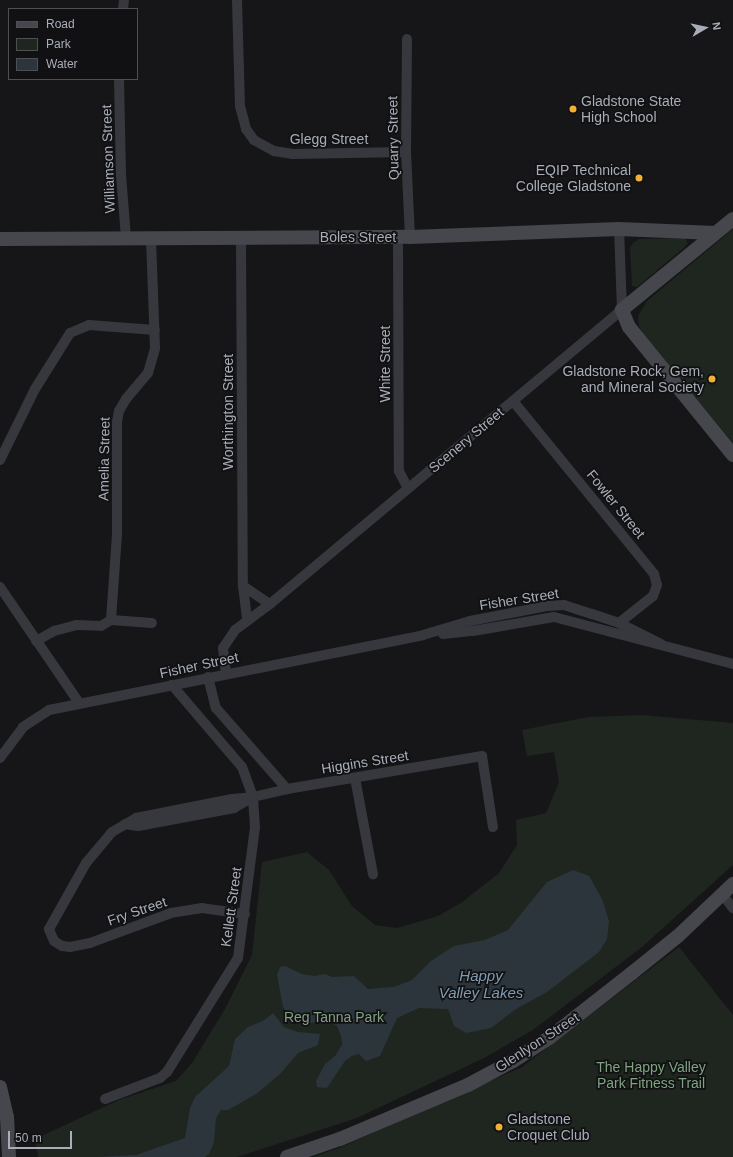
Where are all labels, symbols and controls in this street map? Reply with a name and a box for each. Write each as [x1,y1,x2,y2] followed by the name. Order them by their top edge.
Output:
[8,8,138,80] legend
[685,8,725,48] north arrow
[46,17,75,31] text: Road
[710,21,723,31] text: N
[46,37,71,51] text: Park
[46,57,78,71] text: Water
[581,93,681,126] place label: Gladstone State High School
[384,96,402,180] street label: Quarry Street
[98,104,118,214] street label: Williamson Street
[568,104,578,114] marker: Gladstone State High School
[290,131,368,147] street label: Glegg Street
[516,162,631,194] place label: EQIP Technical College Gladstone
[634,173,644,183] marker: EQIP Technical College Gladstone
[320,229,396,245] street label: Boles Street
[377,325,393,403] street label: White Street
[220,354,236,470] street label: Worthington Street
[562,363,704,396] place label: Gladstone Rock, Gem, and Mineral Society
[707,374,717,384] marker: Gladstone Rock, Gem, and Mineral Society
[425,404,507,476] street label: Scenery Street
[95,417,113,501] street label: Amelia Street
[583,466,649,542] street label: Fowler Street
[478,584,560,614] street label: Fisher Street
[158,648,240,682] street label: Fisher Street
[320,747,410,777] street label: Higgins Street
[217,866,245,948] street label: Kellett Street
[105,893,169,929] street label: Fry Street
[439,966,523,1001] water label: Happy Valley Lakes
[284,1009,384,1025] park label: Reg Tanna Park
[492,1009,582,1075] street label: Glenlyon Street
[596,1059,706,1092] park label: The Happy Valley Park Fitness Trail
[507,1111,589,1144] place label: Gladstone Croquet Club
[494,1122,504,1132] marker: Gladstone Croquet Club
[10,1123,74,1149] scale bar
[15,1131,42,1145] text: 50 m

